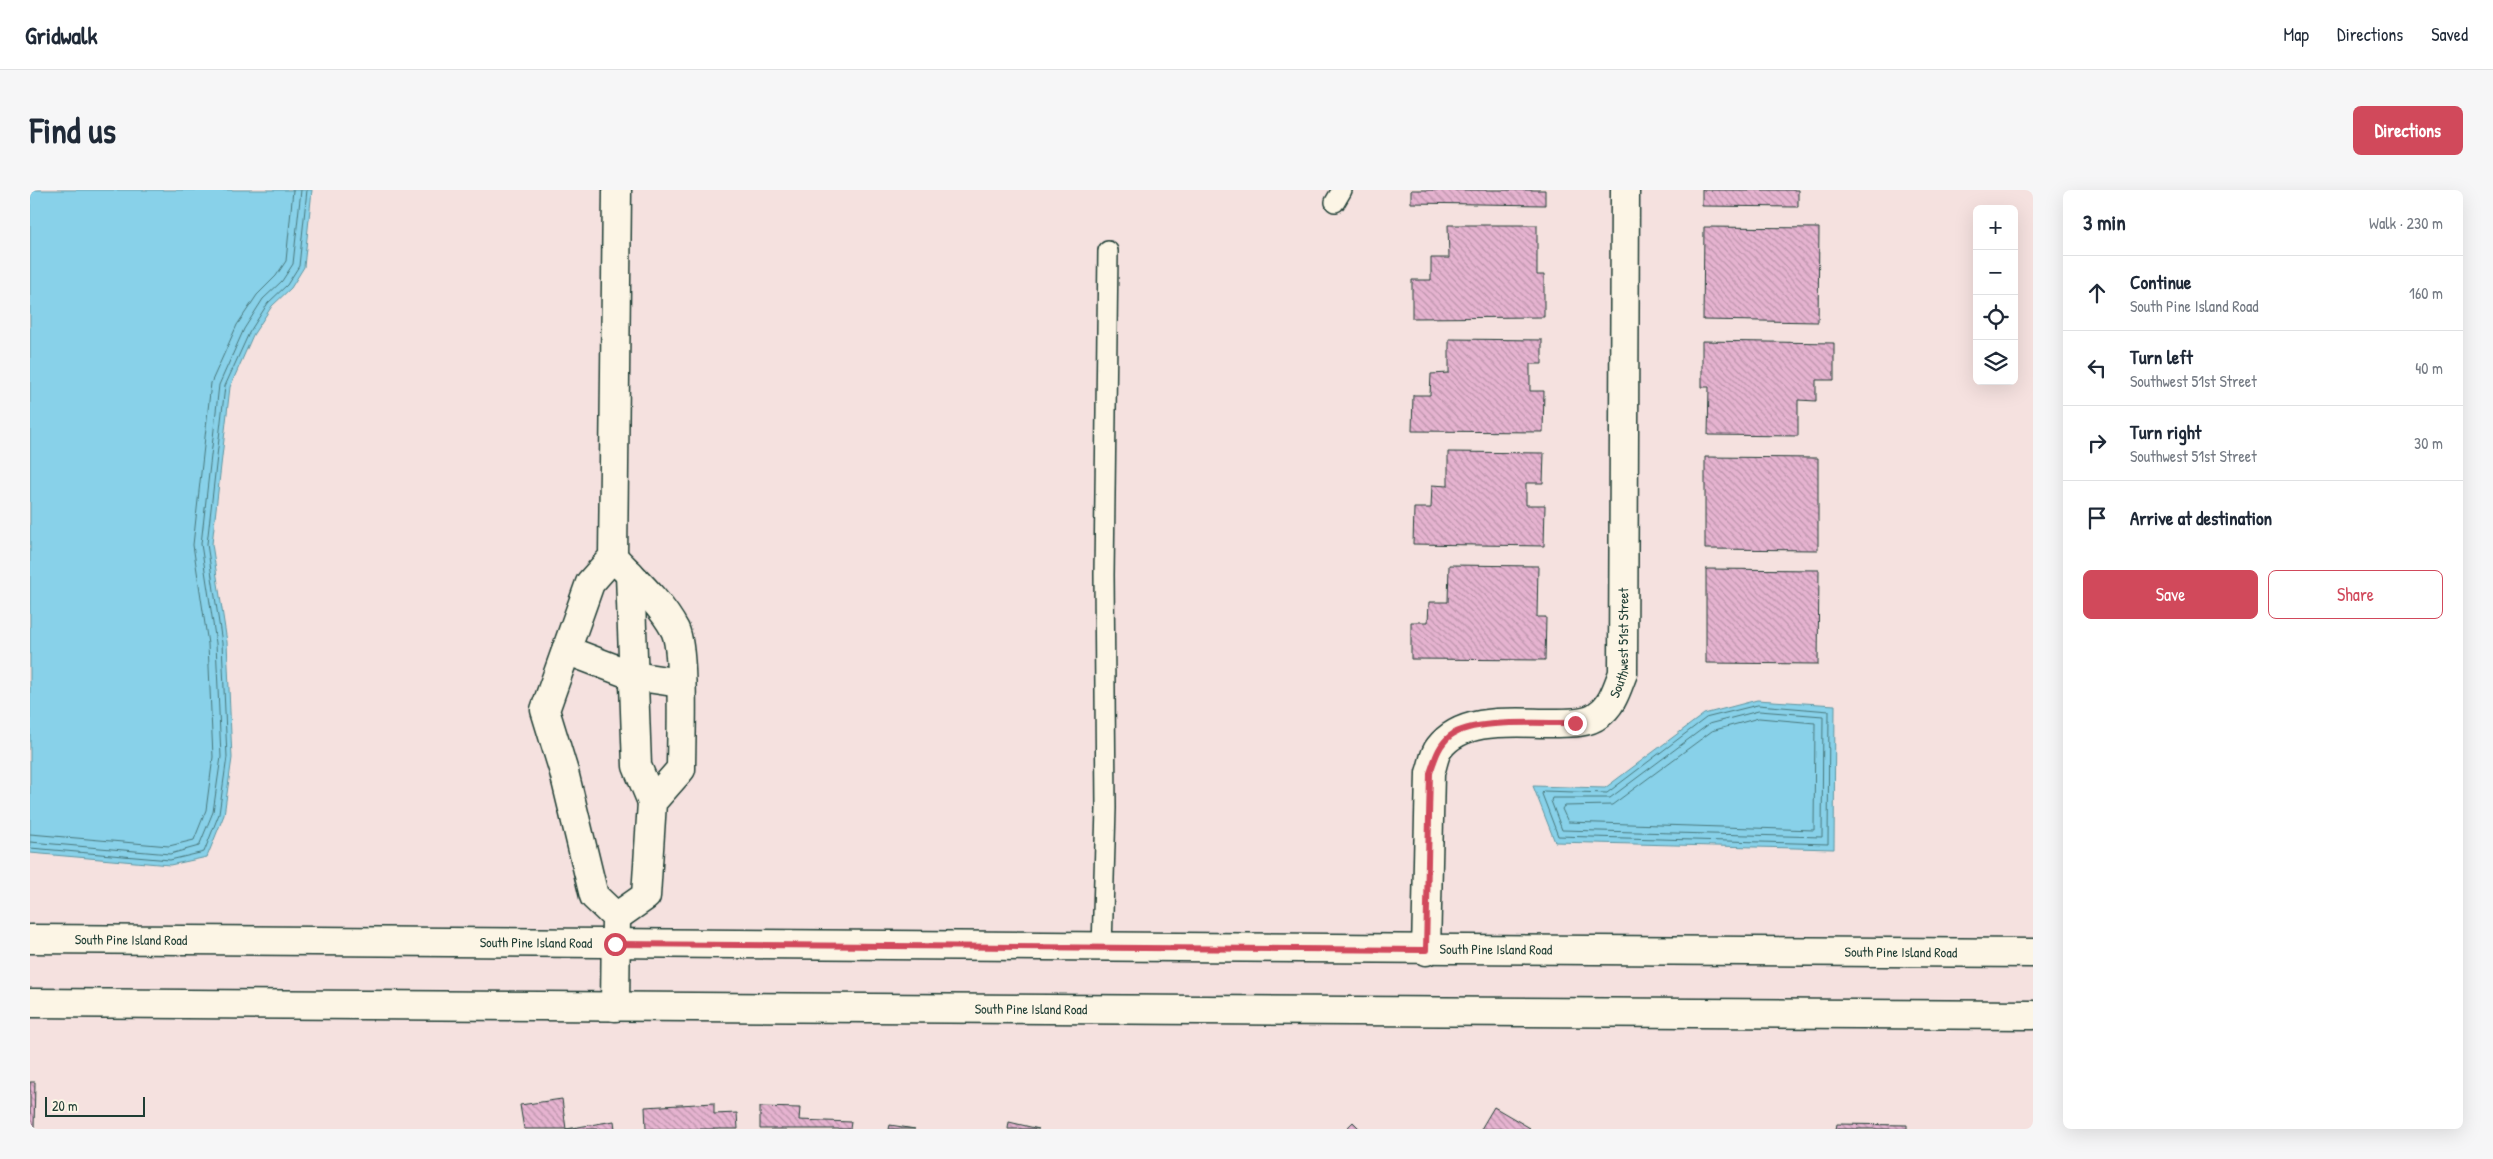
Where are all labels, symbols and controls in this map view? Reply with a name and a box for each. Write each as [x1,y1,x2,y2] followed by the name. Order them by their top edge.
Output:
[25,19,97,51] text: Gridwalk
[2284,22,2309,47] text: Map
[2337,22,2403,47] text: Directions
[2431,22,2468,47] text: Saved
[2353,106,2463,155] button: Directions
[30,107,116,154] text: Find us
[1973,205,2018,385] map controls
[1973,205,2018,250] button: +
[2083,208,2126,237] text: 3 min
[2369,212,2443,234] text: Walk · 230 m
[1973,250,2018,295] button: −
[2130,269,2191,295] text: Continue
[2083,279,2111,307] icon: ahead
[2409,282,2443,304] text: 160 m
[1973,295,2018,340] button: locate
[2130,295,2258,317] text: South Pine Island Road
[1973,340,2018,385] button: layers
[2130,344,2193,370] text: Turn left
[2083,354,2111,382] icon: left
[2415,357,2443,379] text: 40 m
[2130,370,2257,392] text: Southwest 51st Street
[2130,419,2201,445] text: Turn right
[2083,429,2111,457] icon: right
[2414,432,2443,454] text: 30 m
[2130,445,2257,467] text: Southwest 51st Street
[2083,504,2111,532] icon: arrive
[2130,505,2272,531] text: Arrive at destination
[2083,570,2258,619] button: Save
[2268,570,2443,619] button: Share
[1604,588,1632,701] street label: Southwest 51st Street
[1564,712,1587,735] route end
[75,929,188,949] street label: South Pine Island Road
[480,932,593,952] street label: South Pine Island Road
[604,933,627,956] route start
[1440,939,1553,959] street label: South Pine Island Road
[1845,942,1958,961] street label: South Pine Island Road
[975,999,1088,1018] street label: South Pine Island Road
[45,1094,145,1117] scale bar
[52,1096,78,1115] text: 20 m

